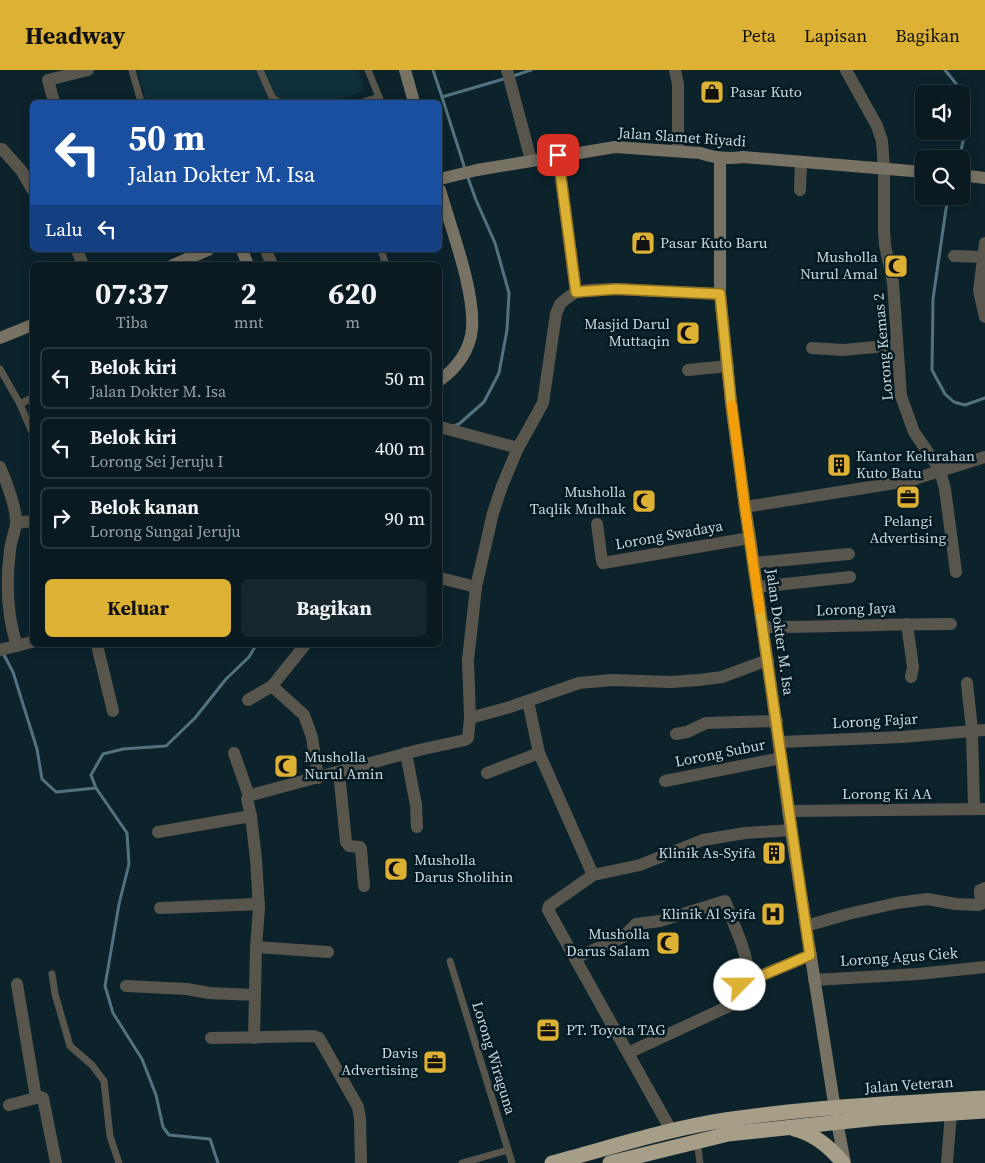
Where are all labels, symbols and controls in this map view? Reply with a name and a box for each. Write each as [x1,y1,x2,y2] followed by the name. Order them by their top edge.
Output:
[25,19,125,52] text: Headway
[742,23,776,48] text: Peta
[804,23,867,48] text: Lapisan
[895,23,960,48] text: Bagikan
[699,79,725,105] shop icon: Pasar Kuto
[730,81,802,102] place label: Pasar Kuto
[915,85,970,205] map controls
[915,85,970,140] button: sound
[128,114,205,162] text: 50 m
[45,120,110,185] icon: left
[616,121,747,151] street label: Jalan Slamet Riyadi
[537,134,579,176] pin
[544,141,572,169] icon: arrive
[915,150,970,205] button: search
[128,159,315,189] text: Jalan Dokter M. Isa
[93,215,121,243] icon: left
[45,216,83,242] text: Lalu
[630,230,656,256] shop icon: Pasar Kuto Baru
[660,232,768,253] place label: Pasar Kuto Baru
[800,246,879,284] place label: Musholla Nurul Amal
[883,253,909,279] mosque icon: Musholla Nurul Amal
[95,273,169,314] text: 07:37
[241,273,257,314] text: 2
[328,273,377,314] text: 620
[867,292,898,402] street label: Lorong Kemas 2
[116,311,148,333] text: Tiba
[234,311,263,333] text: mnt
[345,311,360,333] text: m
[584,313,671,351] place label: Masjid Darul Muttaqin
[675,320,701,346] mosque icon: Masjid Darul Muttaqin
[90,354,177,380] text: Belok kiri
[47,364,75,392] icon: left
[384,365,425,391] text: 50 m
[90,380,226,402] text: Jalan Dokter M. Isa
[90,424,177,450] text: Belok kiri
[47,434,75,462] icon: left
[375,435,425,461] text: 400 m
[856,445,975,483] place label: Kantor Kelurahan Kuto Batu
[90,450,224,472] text: Lorong Sei Jeruju I
[826,452,852,478] building icon: Kantor Kelurahan Kuto Batu
[530,481,627,519] place label: Musholla Taqlik Mulhak
[895,484,921,510] office icon: Pelangi Advertising
[631,488,657,514] mosque icon: Musholla Taqlik Mulhak
[90,494,199,520] text: Belok kanan
[47,504,75,532] icon: right
[384,505,425,531] text: 90 m
[870,510,947,548] place label: Pelangi Advertising
[613,515,725,554] street label: Lorong Swadaya
[90,520,241,542] text: Lorong Sungai Jeruju
[761,566,800,697] street label: Jalan Dokter M. Isa
[45,579,231,637] button: Keluar
[241,579,427,637] button: Bagikan
[816,597,897,620] street label: Lorong Jaya
[832,708,919,733] street label: Lorong Fajar
[673,733,768,772] street label: Lorong Subur
[304,746,384,784] place label: Musholla Nurul Amin
[273,753,299,779] mosque icon: Musholla Nurul Amin
[842,783,932,804] street label: Lorong Ki AA
[761,840,787,866] building icon: Klinik As-Syifa
[658,842,756,863] place label: Klinik As-Syifa
[414,849,513,887] place label: Musholla Darus Sholihin
[383,856,409,882] mosque icon: Musholla Darus Sholihin
[760,901,786,927] hospital icon: Klinik Al Syifa
[661,903,756,924] place label: Klinik Al Syifa
[566,923,650,961] place label: Musholla Darus Salam
[655,930,681,956] mosque icon: Musholla Darus Salam
[839,942,959,971] street label: Lorong Agus Ciek
[713,958,765,1010] position arrow
[467,999,522,1117] street label: Lorong Wiraguna
[535,1017,561,1043] office icon: PT. Toyota TAG
[566,1019,665,1040] place label: PT. Toyota TAG
[341,1042,418,1080] place label: Davis Advertising
[422,1049,448,1075] office icon: Davis Advertising
[863,1071,954,1098] street label: Jalan Veteran

